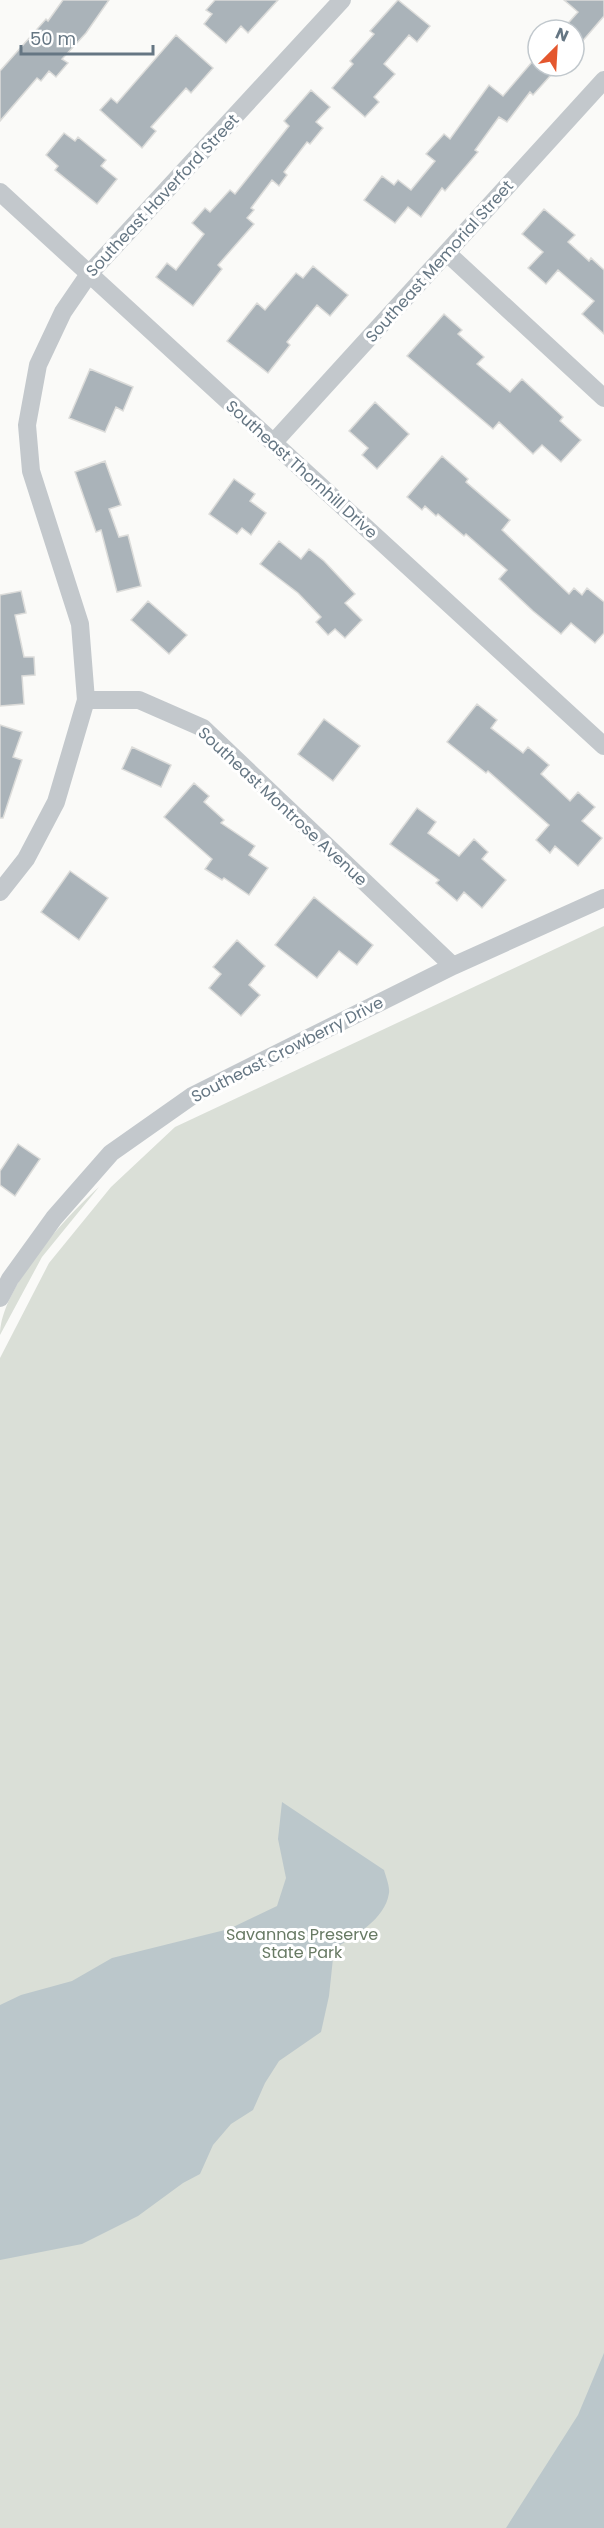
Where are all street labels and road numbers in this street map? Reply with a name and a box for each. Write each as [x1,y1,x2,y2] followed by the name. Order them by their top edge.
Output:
[81,109,244,282] street label: Southeast Haverford Street
[360,175,519,348] street label: Southeast Memorial Street
[221,395,383,544] street label: Southeast Thornhill Drive
[193,722,372,891] street label: Southeast Montrose Avenue
[187,991,387,1108] street label: Southeast Crowberry Drive

